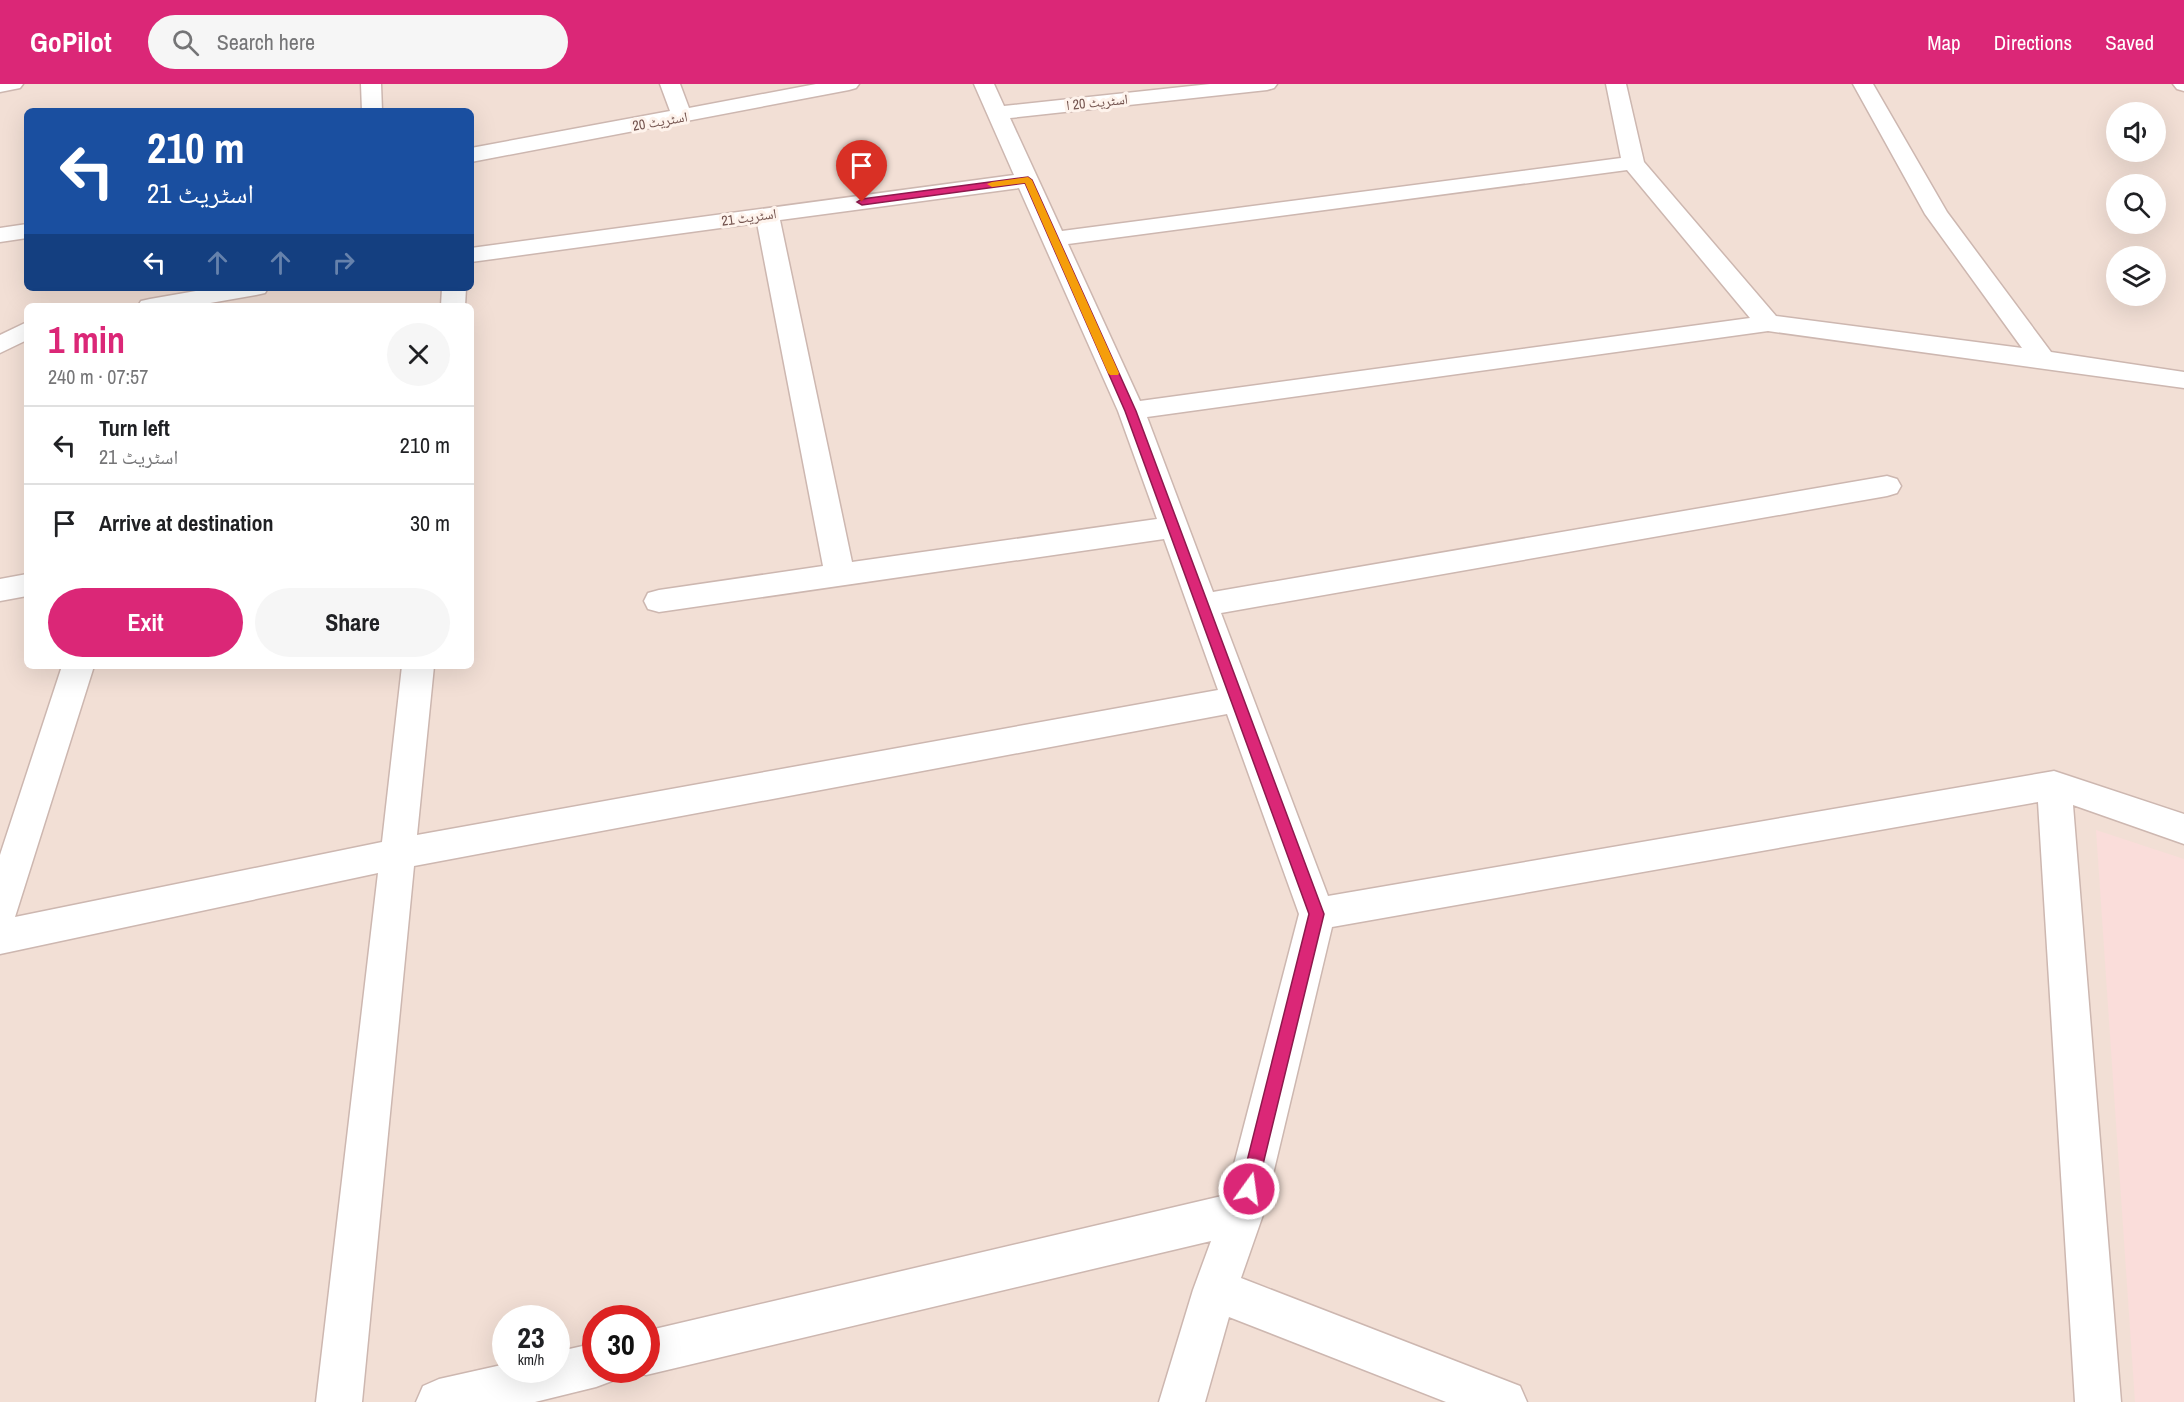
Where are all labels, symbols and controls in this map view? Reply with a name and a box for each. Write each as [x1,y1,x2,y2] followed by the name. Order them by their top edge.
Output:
[148,15,568,69] search box
[30,23,112,61] text: GoPilot
[169,26,202,59] icon: search
[217,27,315,57] text: Search here
[1927,28,1961,57] text: Map
[1994,28,2072,57] text: Directions
[2105,28,2154,57] text: Saved
[1065,90,1129,114] street label: اسٹریٹ 20 ا
[2106,102,2166,306] map controls
[2106,102,2166,162] button: sound
[631,107,689,135] street label: اسٹریٹ 20
[147,120,245,176] text: 210 m
[48,132,126,210] icon: left
[836,140,887,202] pin
[845,149,878,182] icon: arrive
[2106,174,2166,234] button: search
[147,175,254,211] text: اسٹریٹ 21
[720,204,778,230] street label: اسٹریٹ 21
[138,246,171,279] icon: left
[201,246,234,279] icon: ahead
[264,246,297,279] icon: ahead
[327,246,360,279] icon: right
[2106,246,2166,306] button: layers
[48,316,125,364] text: 1 min
[387,323,450,386] button: close
[48,363,148,390] text: 240 m · 07:57
[99,413,170,443] text: Turn left
[48,429,81,462] icon: left
[400,430,450,460] text: 210 m
[99,443,178,470] text: اسٹریٹ 21
[48,507,81,540] icon: arrive
[99,508,273,538] text: Arrive at destination
[410,508,450,538] text: 30 m
[48,588,243,657] button: Exit
[255,588,450,657] button: Share
[1217,1157,1281,1221] position arrow
[582,1305,660,1383] speed limit sign: 30
[517,1317,545,1357] text: 23
[518,1349,544,1370] text: km/h

